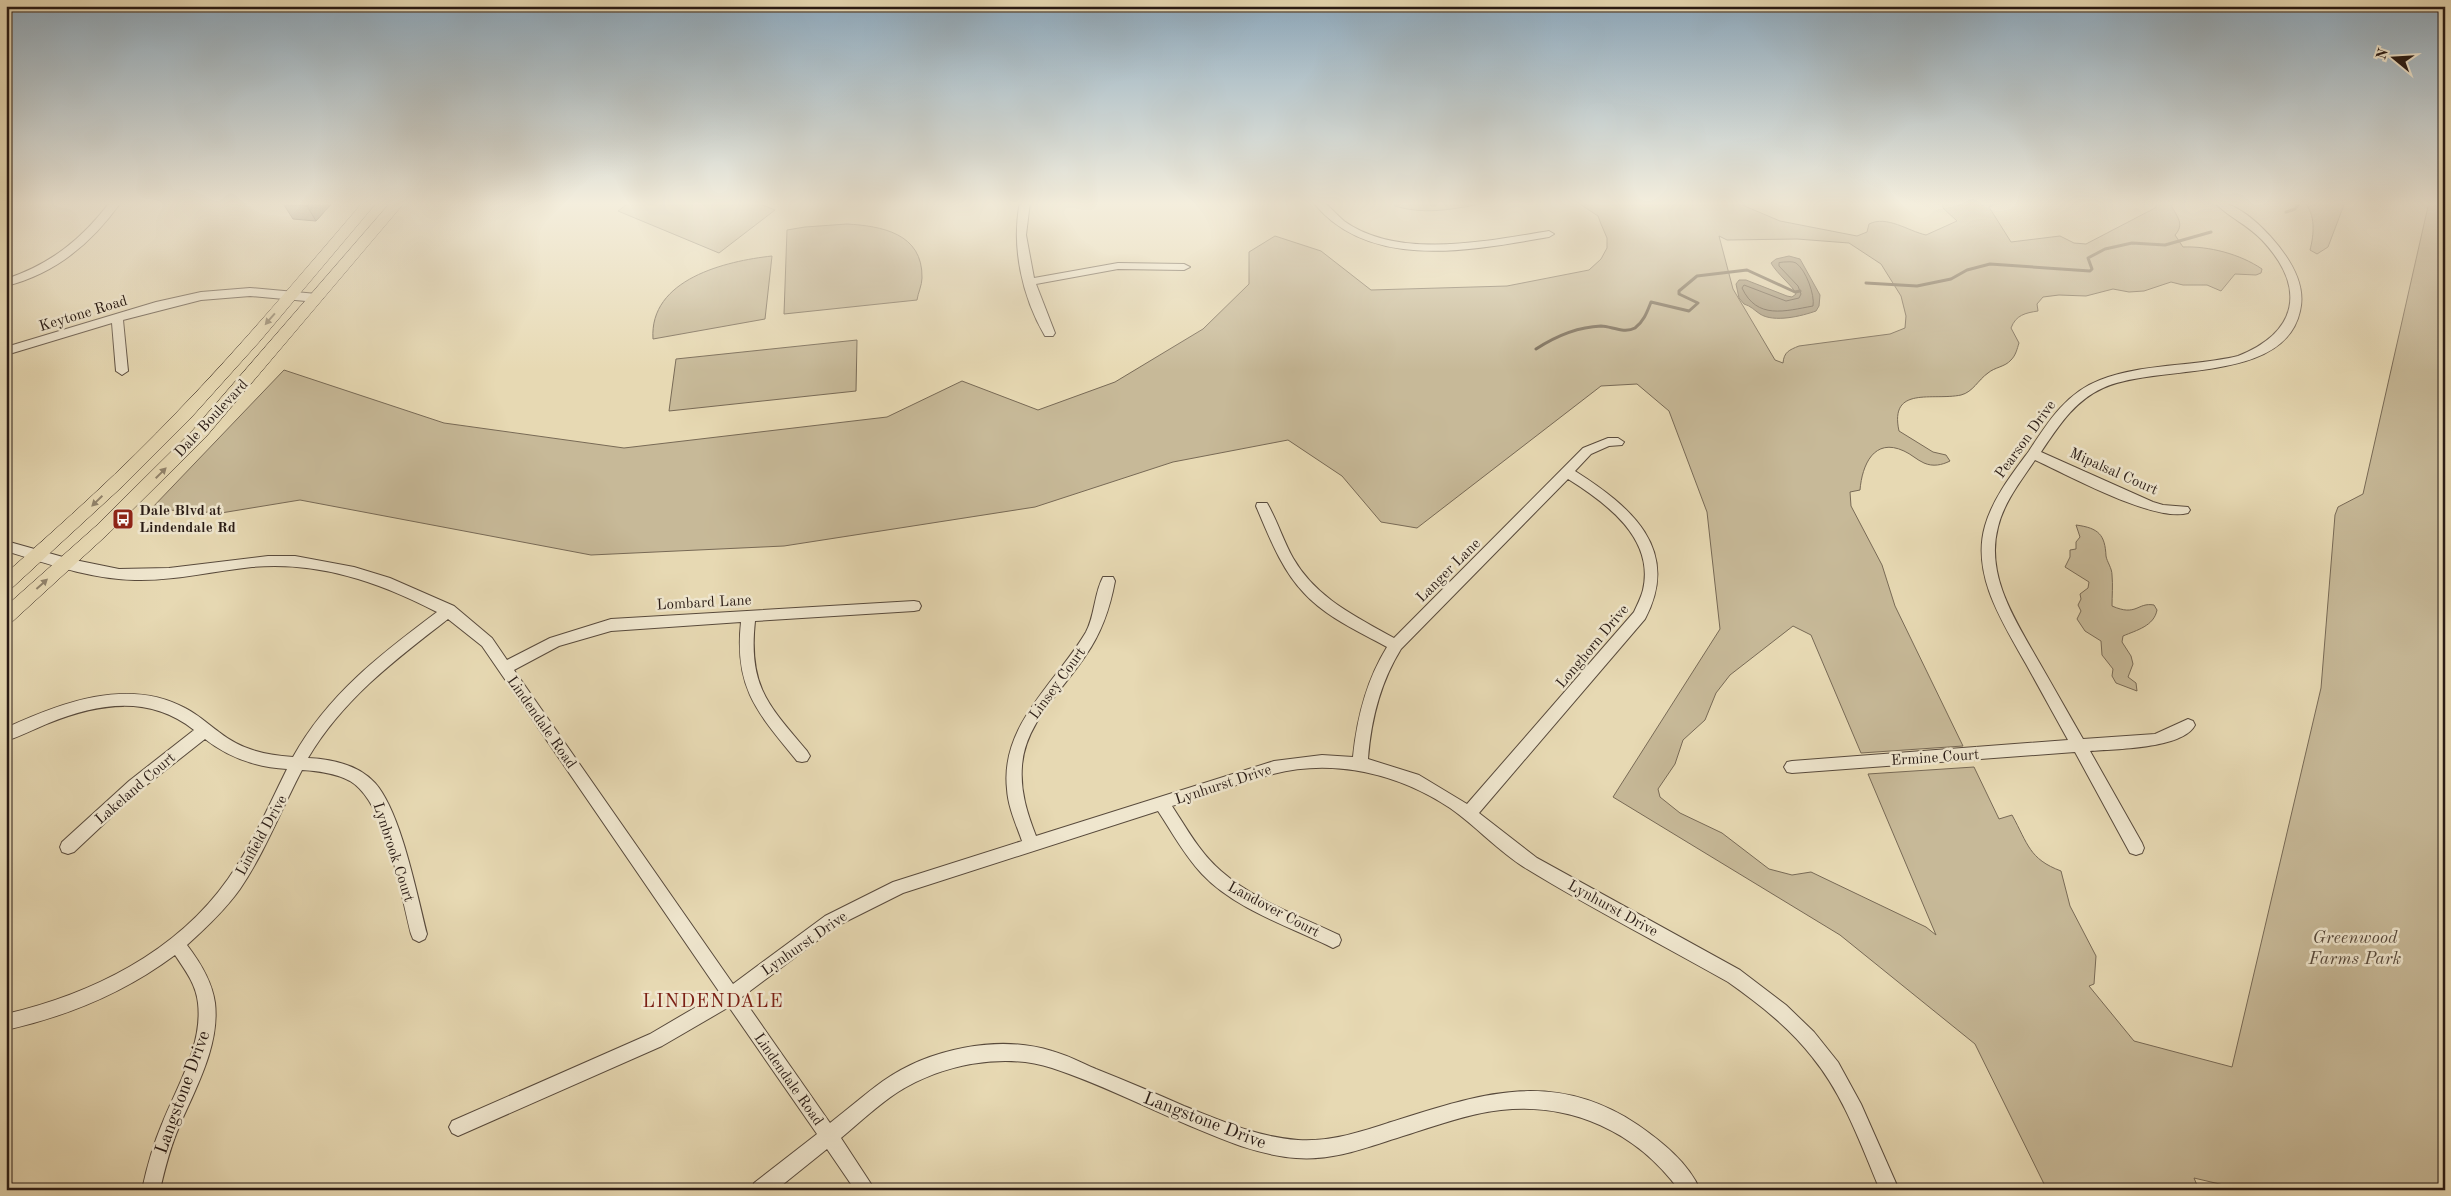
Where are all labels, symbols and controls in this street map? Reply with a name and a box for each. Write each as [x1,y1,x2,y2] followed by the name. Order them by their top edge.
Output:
[2368,32,2418,82] north arrow
[2374,47,2391,62] text: N
[37,294,130,335] street label: Keytone Road
[264,312,275,325] one-way arrow
[173,377,252,461] street label: Dale Boulevard
[1993,398,2059,482] street label: Pearson Drive
[2067,446,2160,499] street label: Mipalsal Court
[154,467,166,479] one-way arrow
[92,495,104,507] one-way arrow
[139,504,236,536] place label: Dale Blvd at Lindendale Rd
[111,507,135,531] bus stop icon: Dale Blvd at Lindendale Rd
[1414,536,1484,606] street label: Langer Lane
[36,579,49,590] one-way arrow
[656,594,752,613] street label: Lombard Lane
[1554,602,1632,692] street label: Longhorn Drive
[1027,645,1089,723] street label: Linsey Court
[503,674,578,772] street label: Lindendale Road
[1890,748,1980,769] street label: Ermine Court
[93,750,179,828] street label: Lakeland Court
[1173,763,1274,808] street label: Lynhurst Drive
[234,793,291,878] street label: Linfield Drive
[369,801,416,904] street label: Lynbrook Court
[1565,878,1660,940] street label: Lynhurst Drive
[1225,880,1322,941] street label: Landover Court
[759,909,850,979] street label: Lynhurst Drive
[2308,929,2402,968] park label: Greenwood Farms Park
[642,993,784,1012] district label: LINDENDALE
[152,1028,214,1156] street label: Langstone Drive
[750,1031,825,1129] street label: Lindendale Road
[1141,1089,1268,1153] street label: Langstone Drive

